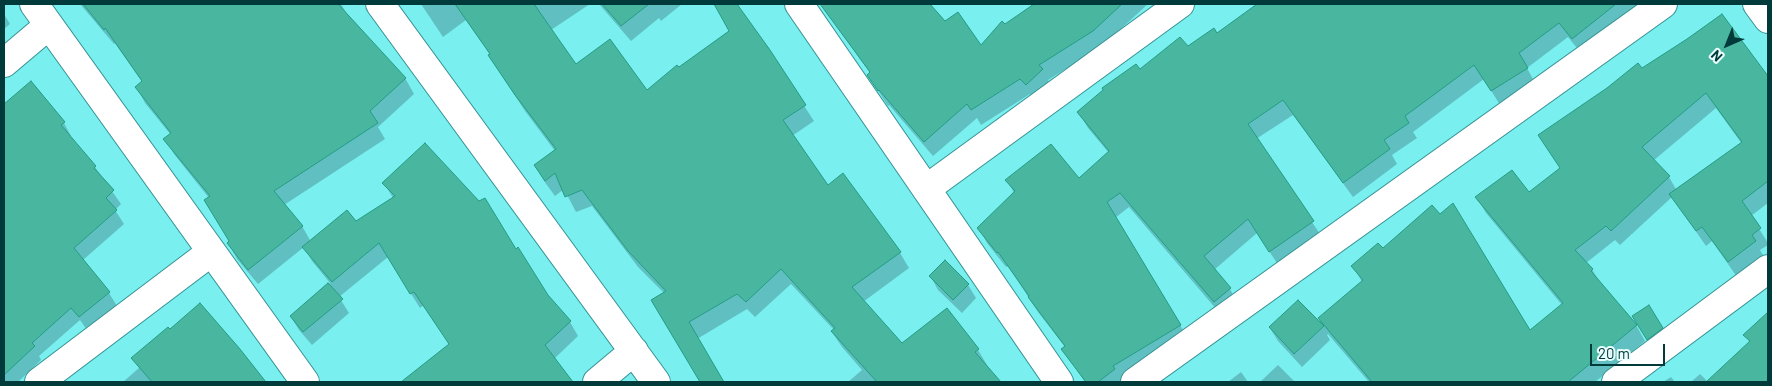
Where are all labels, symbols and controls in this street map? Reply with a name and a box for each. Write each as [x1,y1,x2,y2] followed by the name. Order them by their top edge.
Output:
[1702,20,1752,70] north arrow
[1707,47,1725,65] text: N
[1592,334,1667,366] scale bar
[1598,344,1630,362] text: 20 m

